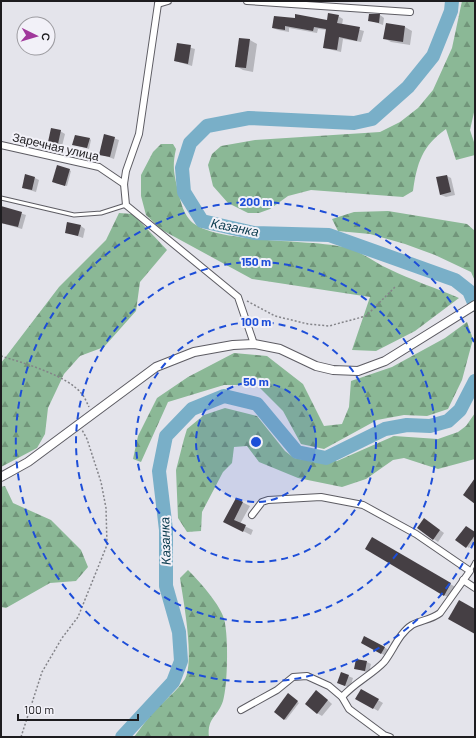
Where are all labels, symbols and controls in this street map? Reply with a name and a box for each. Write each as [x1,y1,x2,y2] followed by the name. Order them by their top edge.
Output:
[16,16,56,56] north arrow
[40,32,53,41] text: С
[11,129,101,164] street label: Заречная улица
[240,194,272,208] text: 200 m
[210,215,260,239] water label: Казанка
[241,254,271,268] text: 150 m
[241,314,271,328] text: 100 m
[243,374,269,388] text: 50 m
[249,435,263,449] centre of rings
[156,517,174,565] water label: Казанка
[18,696,138,722] scale bar
[24,702,54,716] text: 100 m

